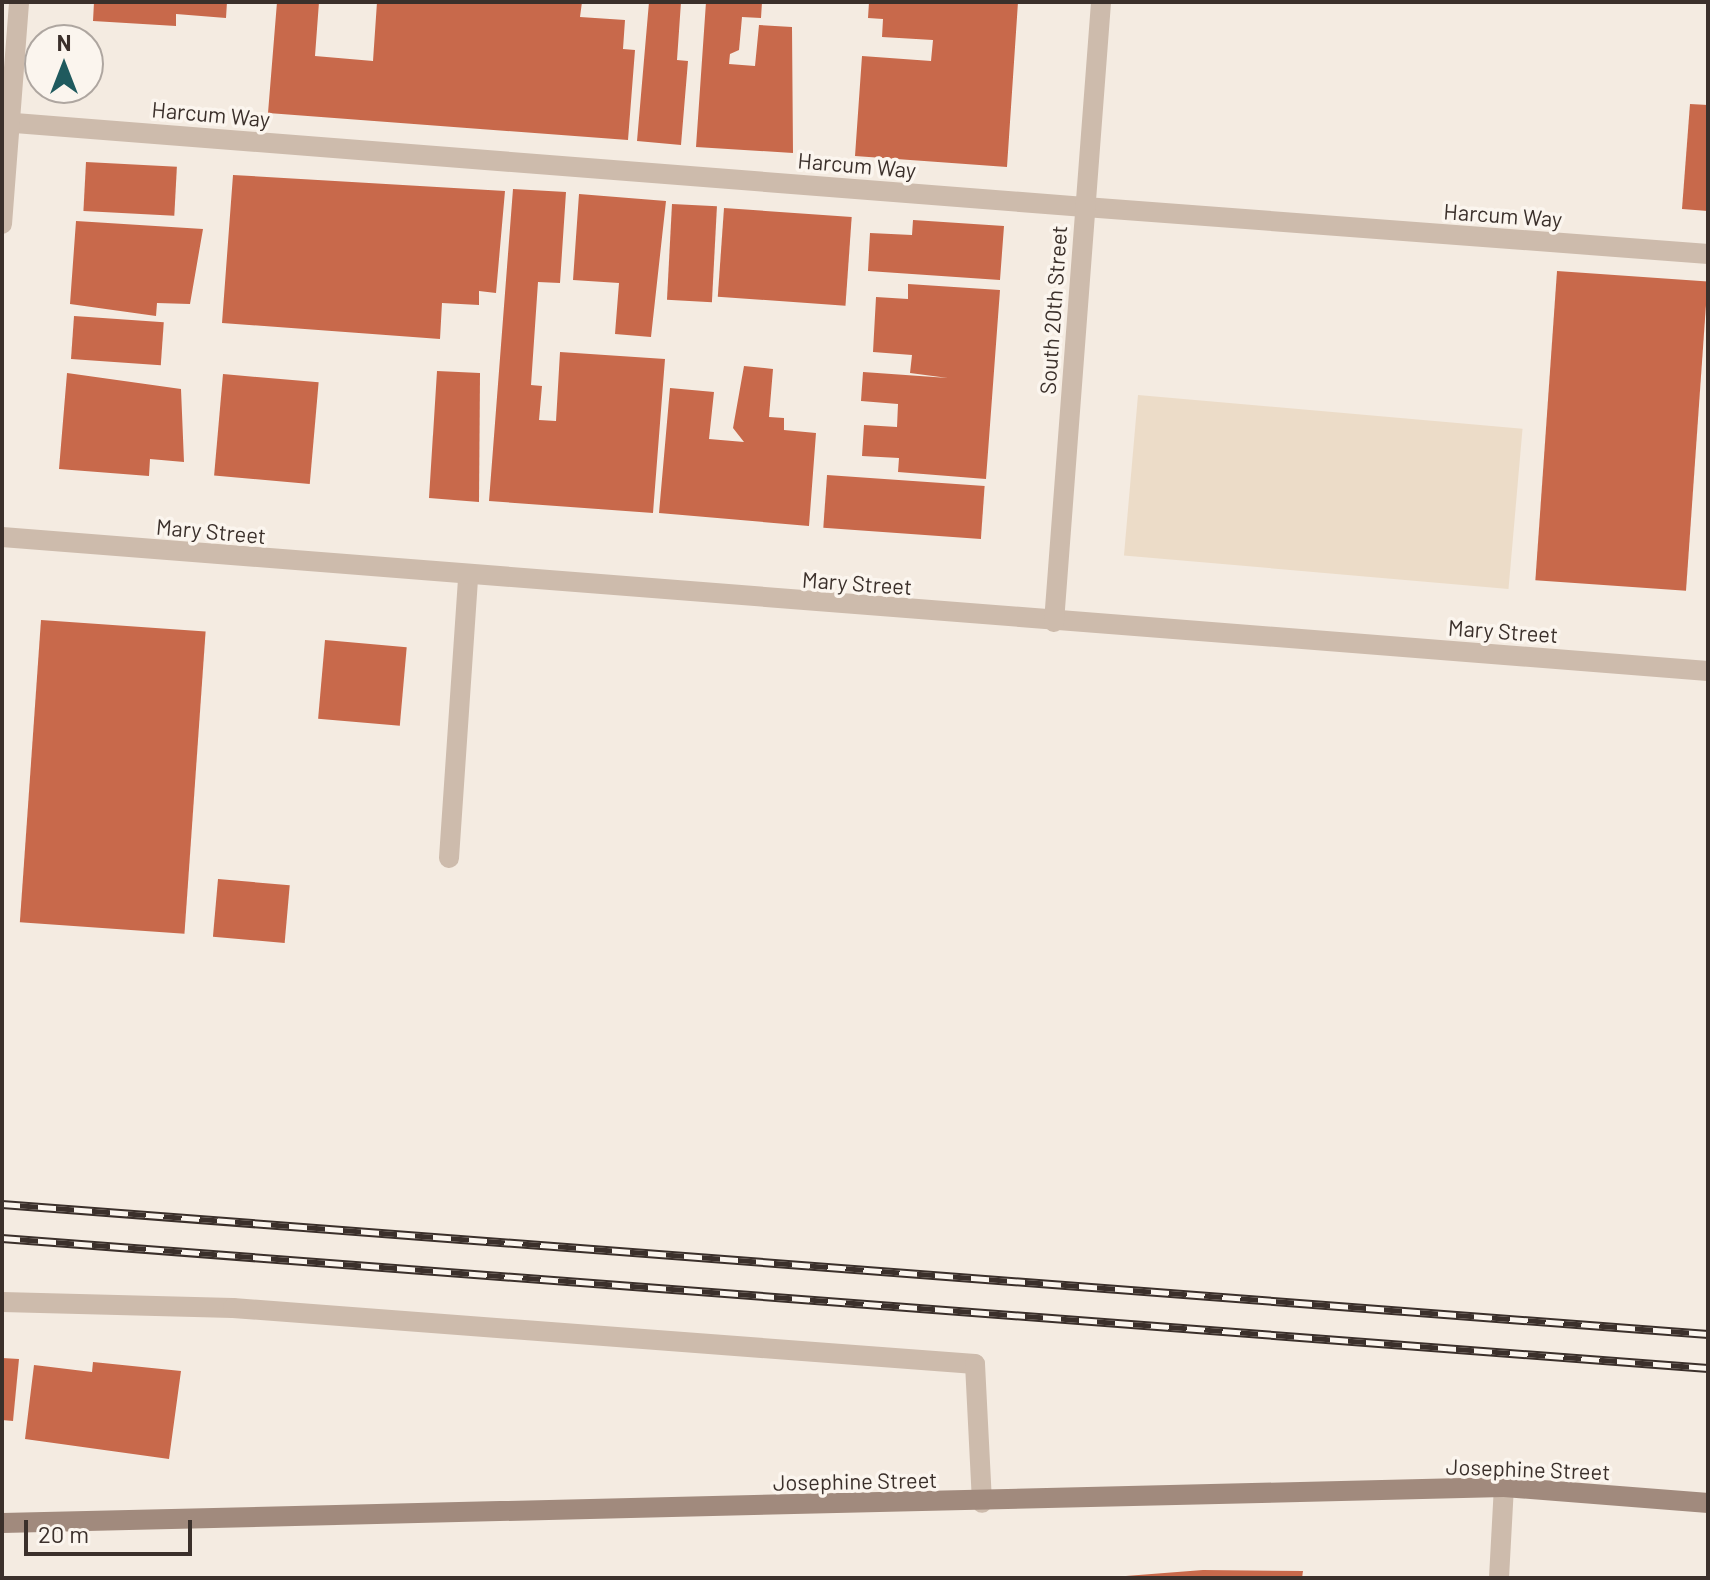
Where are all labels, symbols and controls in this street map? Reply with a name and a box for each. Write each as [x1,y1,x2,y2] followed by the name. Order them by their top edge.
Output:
[24,24,104,104] north arrow
[57,29,71,55] text: N
[151,96,271,132] street label: Harcum Way
[797,147,917,183] street label: Harcum Way
[1443,198,1563,232] street label: Harcum Way
[1034,225,1072,395] street label: South 20th Street
[155,513,267,549] street label: Mary Street
[801,566,913,600] street label: Mary Street
[1447,614,1559,648] street label: Mary Street
[1445,1453,1611,1485] street label: Josephine Street
[773,1466,937,1496] street label: Josephine Street
[28,1504,196,1554] scale bar
[38,1519,89,1548] text: 20 m

